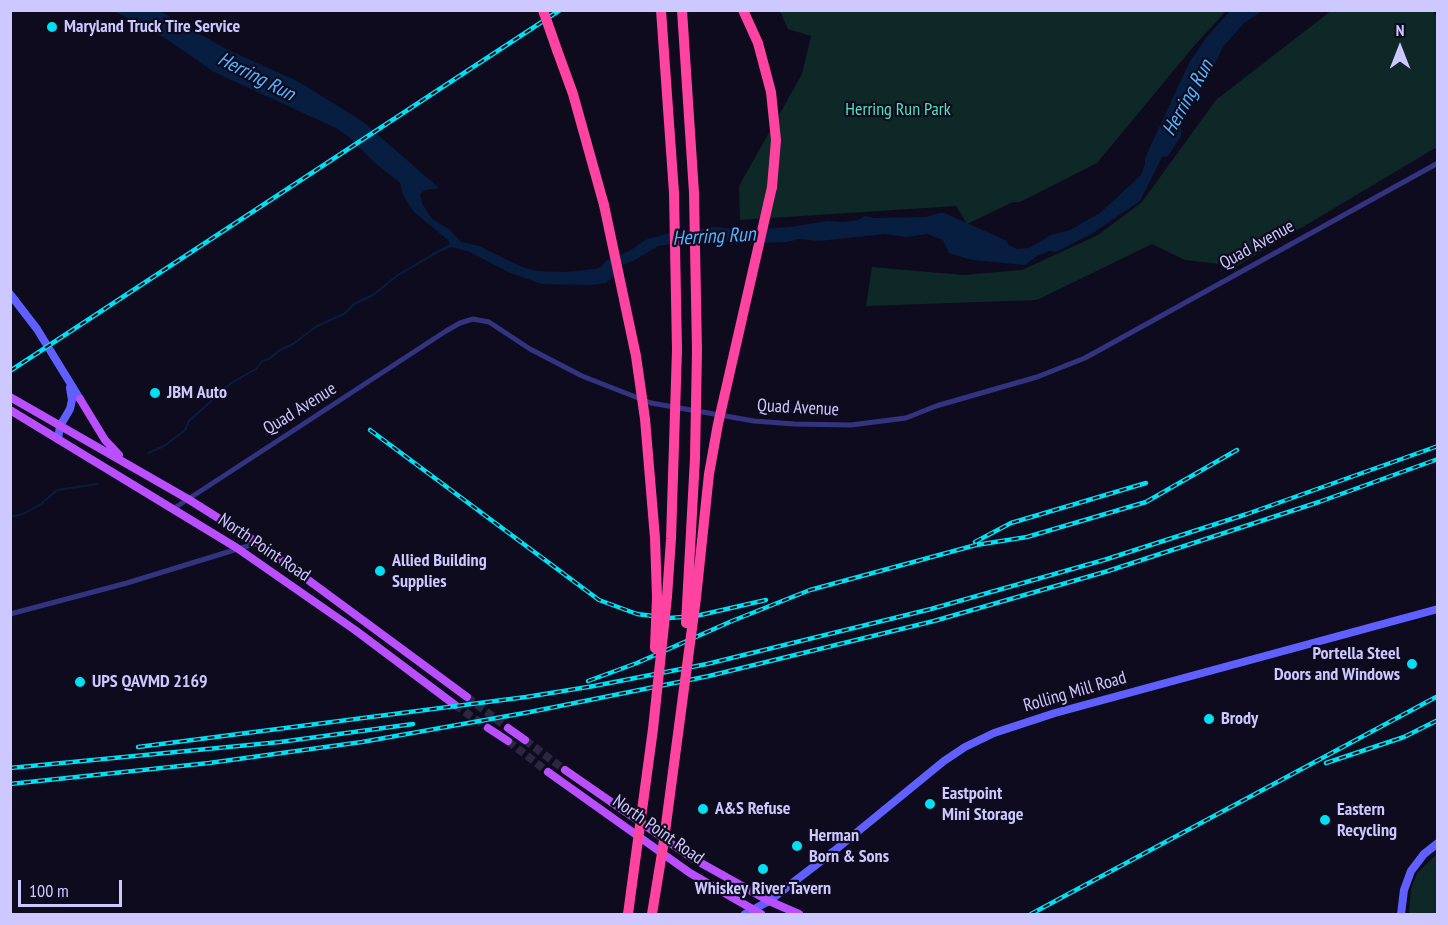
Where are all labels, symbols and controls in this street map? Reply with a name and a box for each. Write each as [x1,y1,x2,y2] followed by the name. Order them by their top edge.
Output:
[64,16,240,38] place label: Maryland Truck Tire Service
[1370,18,1430,78] north arrow
[45,20,59,34] marker: Maryland Truck Tire Service
[1396,20,1404,40] text: N
[214,47,298,107] water label: Herring Run
[1157,56,1219,140] water label: Herring Run
[845,99,951,121] park label: Herring Run Park
[1216,216,1298,274] street label: Quad Avenue
[672,223,756,251] water label: Herring Run
[259,378,341,440] street label: Quad Avenue
[167,382,227,404] place label: JBM Auto
[148,386,162,400] marker: JBM Auto
[756,395,840,421] street label: Quad Avenue
[214,509,314,587] street label: North Point Road
[392,550,487,592] place label: Allied Building Supplies
[373,564,387,578] marker: Allied Building Supplies
[1274,643,1400,686] place label: Portella Steel Doors and Windows
[1405,657,1419,671] marker: Portella Steel Doors and Windows
[1021,667,1129,717] street label: Rolling Mill Road
[92,671,208,693] place label: UPS QAVMD 2169
[73,675,87,689] marker: UPS QAVMD 2169
[1221,708,1258,730] place label: Brody
[1202,712,1216,726] marker: Brody
[942,783,1023,826] place label: Eastpoint Mini Storage
[608,791,708,869] street label: North Point Road
[923,797,937,811] marker: Eastpoint Mini Storage
[715,798,791,820] place label: A&S Refuse
[1337,799,1397,842] place label: Eastern Recycling
[696,802,710,816] marker: A&S Refuse
[1318,813,1332,827] marker: Eastern Recycling
[809,825,889,868] place label: Herman Born & Sons
[790,839,804,853] marker: Herman Born & Sons
[756,862,770,876] marker: Whiskey River Tavern
[21,868,124,906] scale bar
[695,878,831,900] place label: Whiskey River Tavern
[29,879,69,902] text: 100 m

